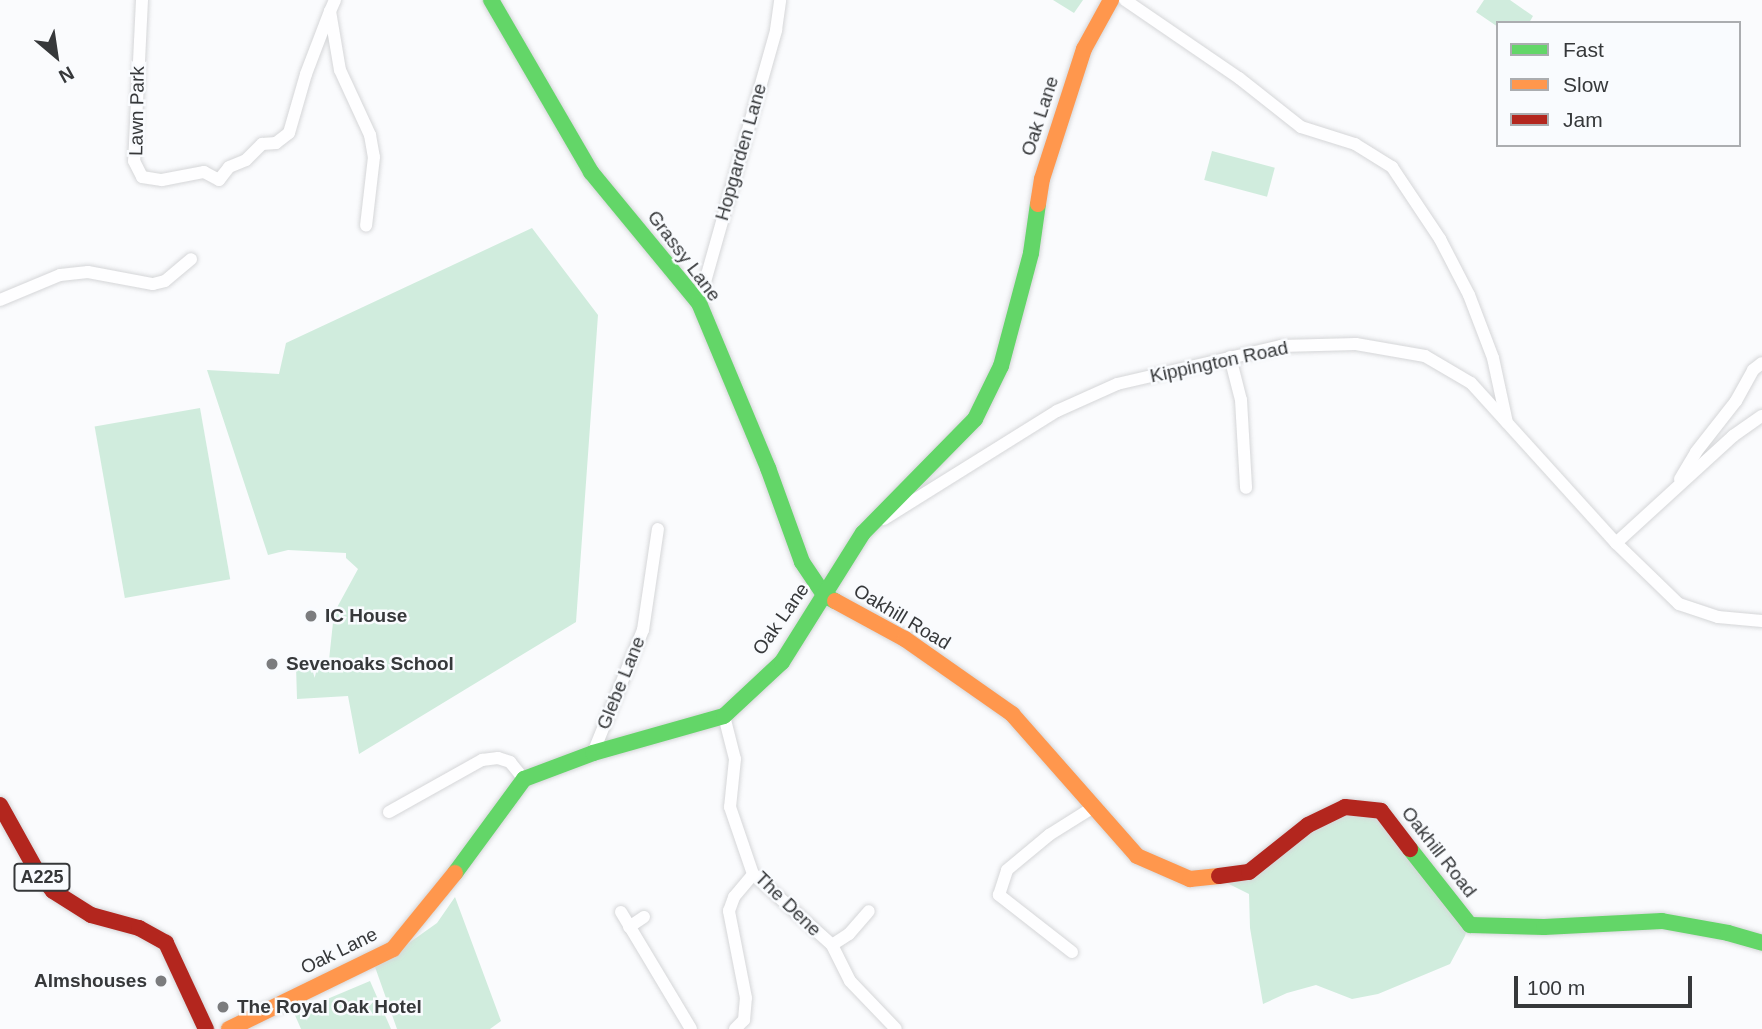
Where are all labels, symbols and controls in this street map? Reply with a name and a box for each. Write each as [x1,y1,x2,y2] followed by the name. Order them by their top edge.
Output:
[21,21,91,91] north arrow
[1496,21,1741,147] legend
[1563,38,1604,61] text: Fast
[55,62,78,87] text: N
[125,66,149,156] street label: Lawn Park
[1016,73,1064,159] street label: Oak Lane
[1563,73,1609,96] text: Slow
[711,81,771,223] street label: Hopgarden Lane
[1563,108,1603,131] text: Jam
[642,206,726,306] street label: Grassy Lane
[1148,336,1290,388] street label: Kippington Road
[748,579,814,659] street label: Oak Lane
[850,579,954,655] street label: Oakhill Road
[325,605,407,627] place label: IC House
[303,608,319,624] marker: IC House
[592,633,650,733] street label: Glebe Lane
[286,653,454,675] place label: Sevenoaks School
[264,656,280,672] marker: Sevenoaks School
[1397,802,1481,902] street label: Oakhill Road
[12,862,72,892] road number: A225
[750,867,826,941] street label: The Dene
[297,923,381,979] street label: Oak Lane
[1517,962,1696,1006] scale bar
[34,970,147,992] place label: Almshouses
[153,973,169,989] marker: Almshouses
[1527,976,1585,999] text: 100 m
[237,996,422,1018] place label: The Royal Oak Hotel
[215,999,231,1015] marker: The Royal Oak Hotel

